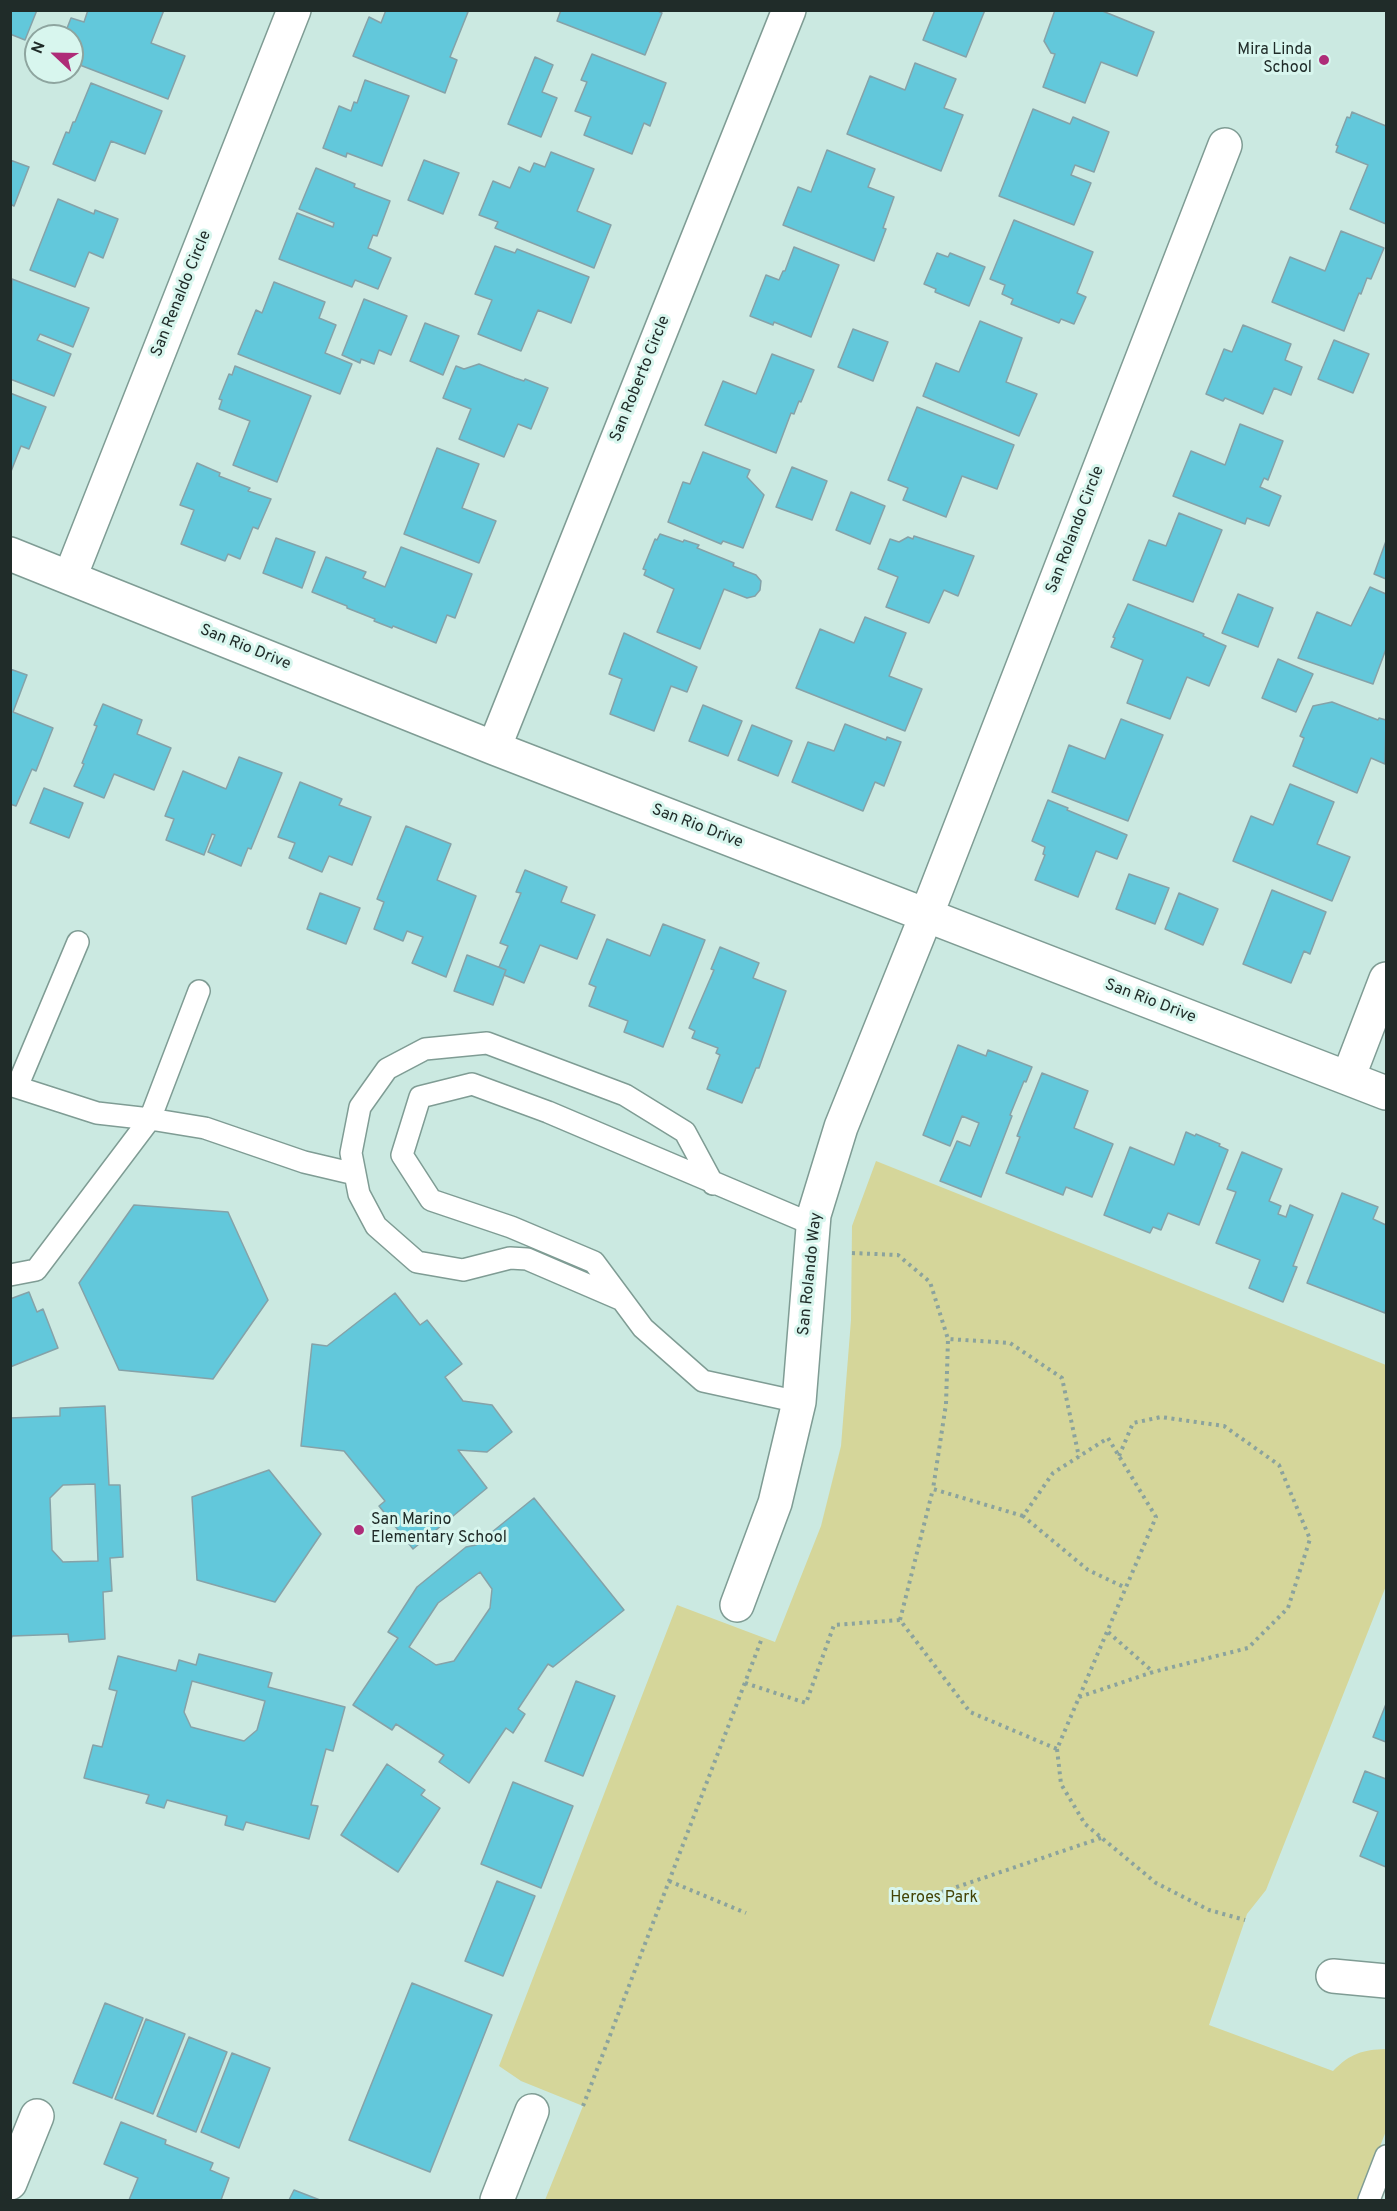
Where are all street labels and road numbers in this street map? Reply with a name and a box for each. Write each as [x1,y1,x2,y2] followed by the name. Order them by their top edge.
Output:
[148,228,216,360] street label: San Renaldo Circle
[607,313,675,445] street label: San Roberto Circle
[1043,464,1109,596] street label: San Rolando Circle
[197,621,293,675] street label: San Rio Drive
[649,801,745,853] street label: San Rio Drive
[1102,976,1198,1028] street label: San Rio Drive
[795,1211,827,1337] street label: San Rolando Way

